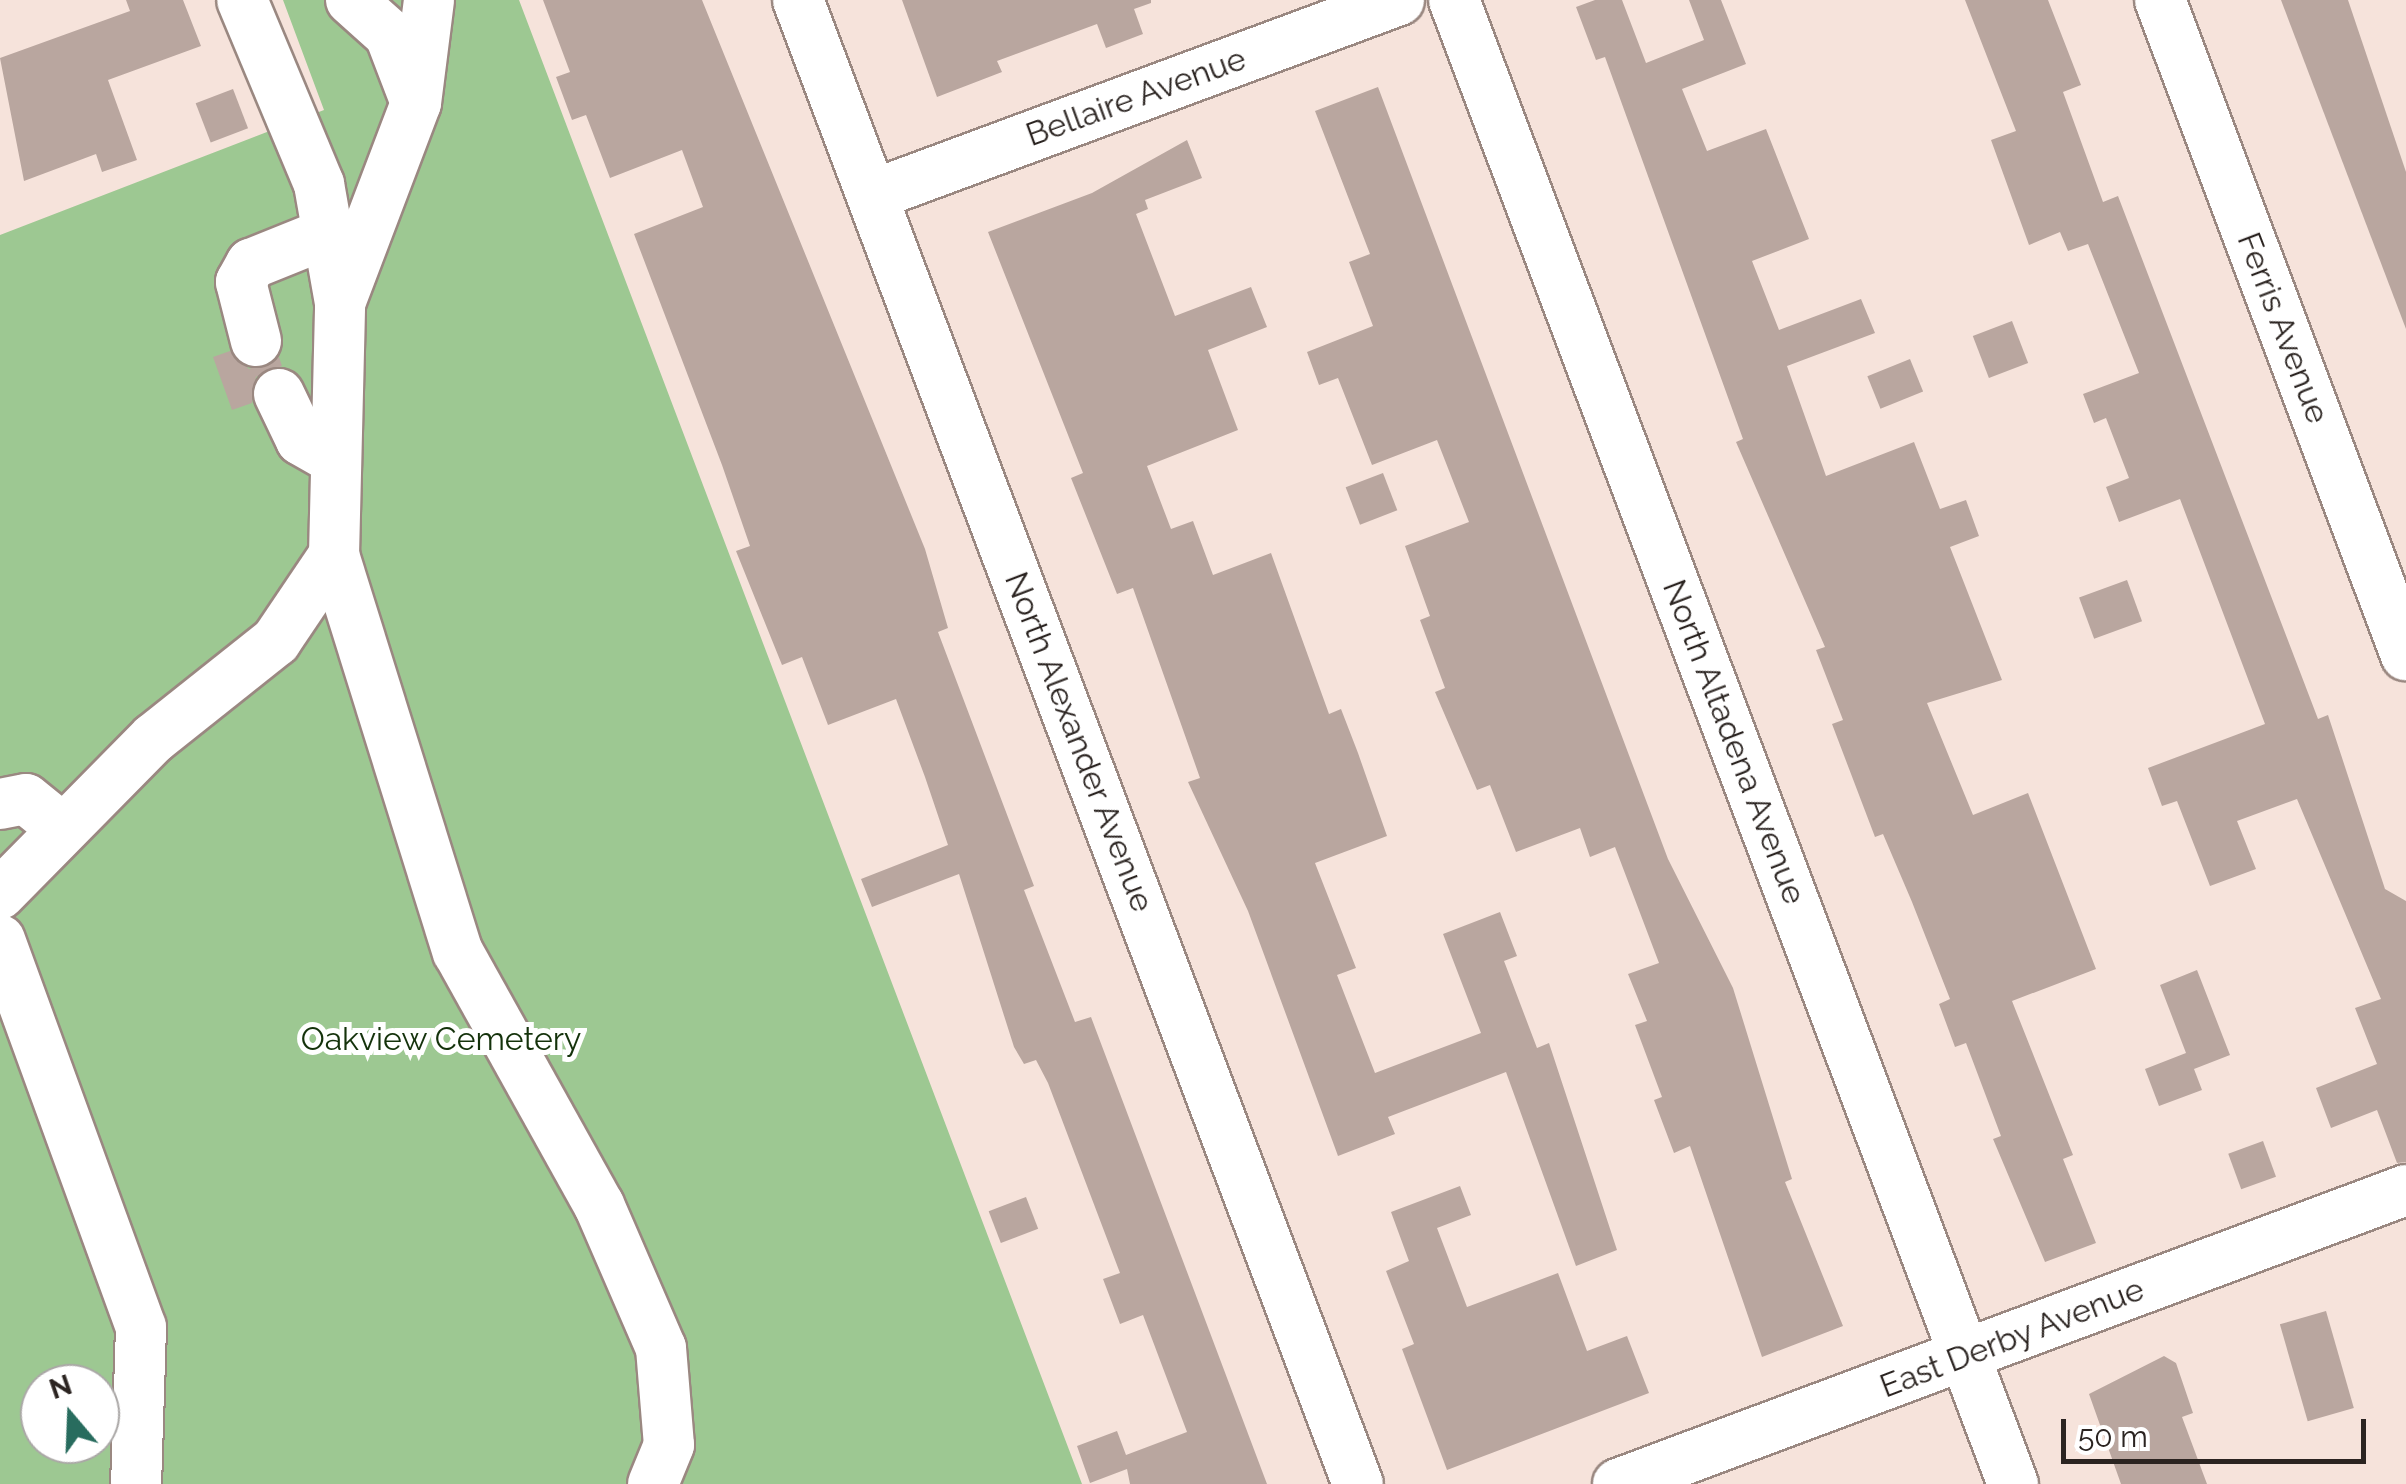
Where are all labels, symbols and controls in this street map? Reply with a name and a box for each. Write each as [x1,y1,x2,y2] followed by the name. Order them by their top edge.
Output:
[1020,39,1252,155] street label: Bellaire Avenue
[2229,227,2337,429] street label: Ferris Avenue
[996,566,1162,918] street label: North Alexander Avenue
[1654,574,1814,910] street label: North Altadena Avenue
[300,1020,582,1058] park label: Oakview Cemetery
[1874,1270,2150,1406] street label: East Derby Avenue
[20,1364,120,1464] north arrow
[45,1368,76,1406] text: N
[2066,1399,2371,1461] scale bar
[2078,1419,2148,1454] text: 50 m

